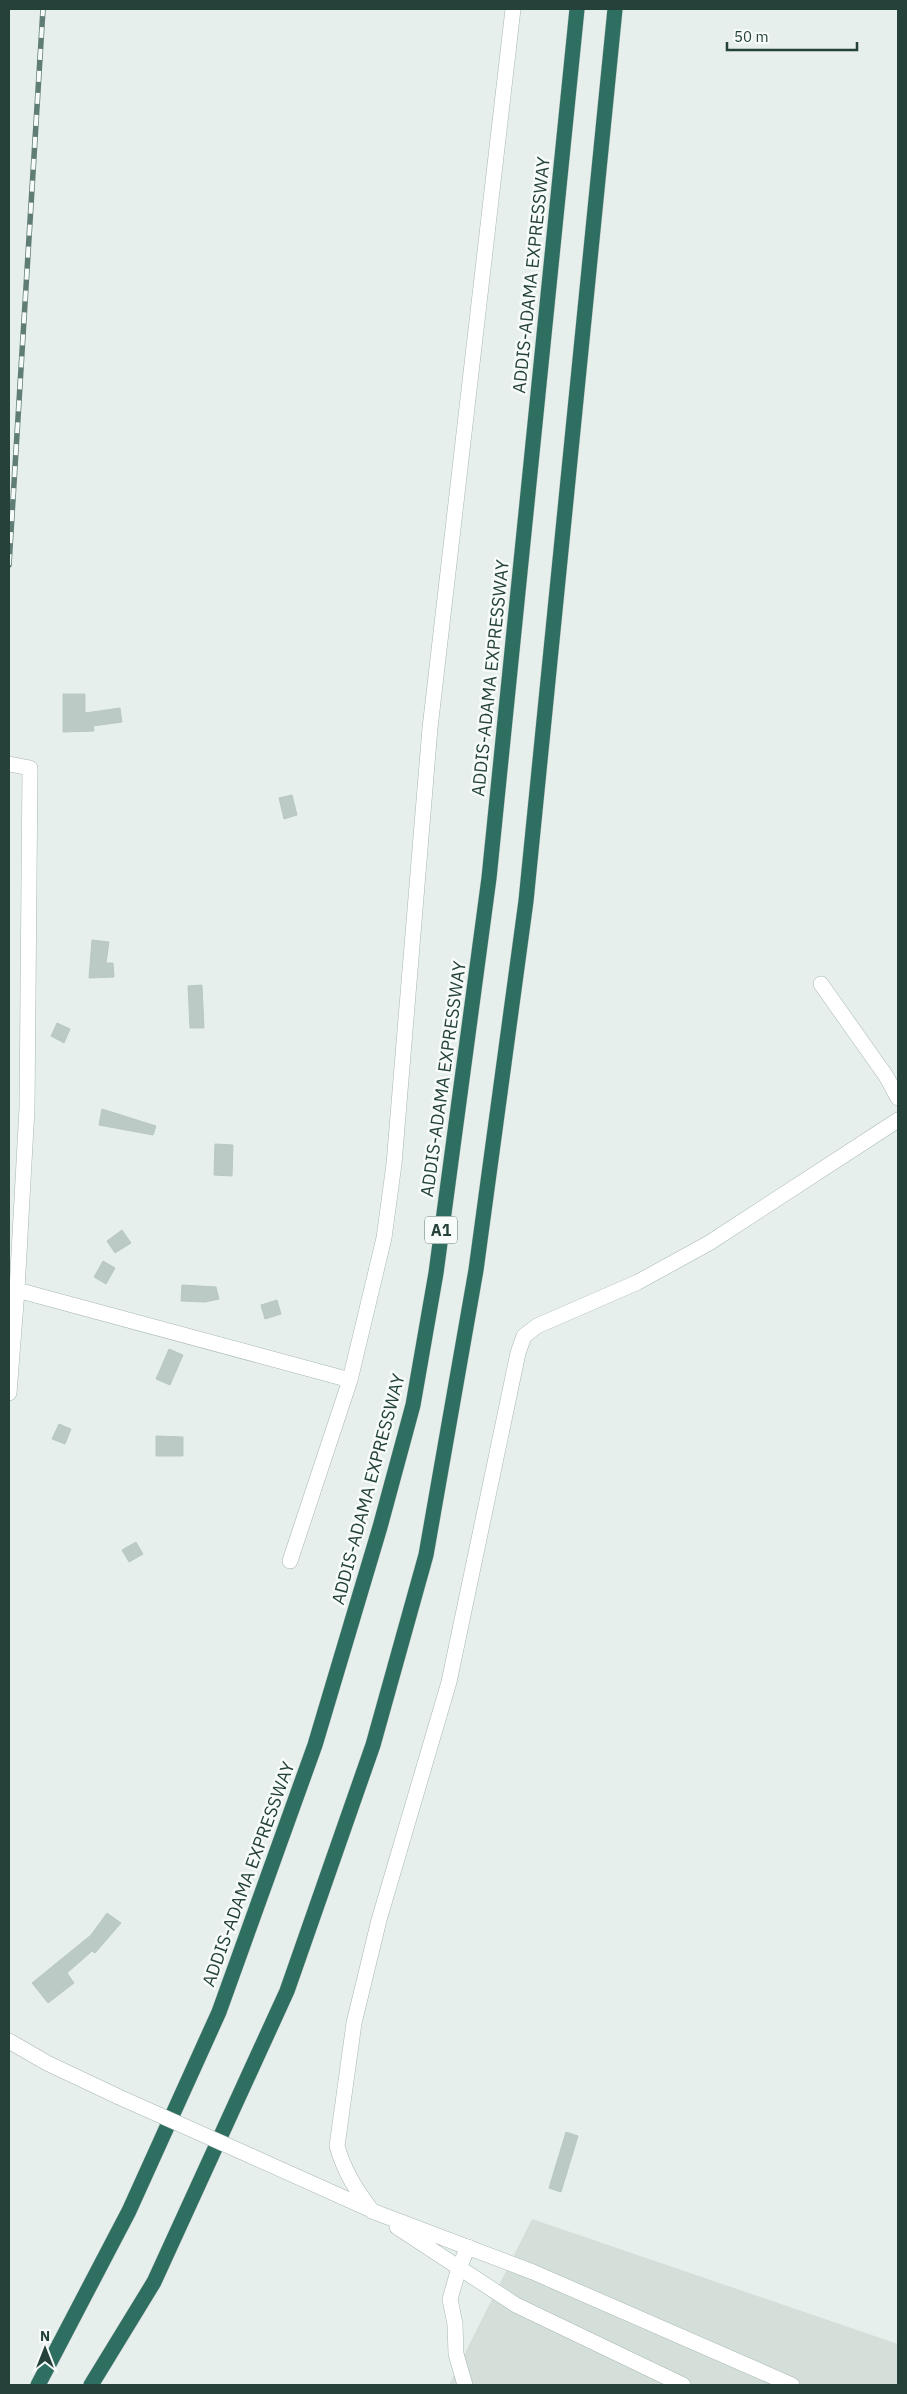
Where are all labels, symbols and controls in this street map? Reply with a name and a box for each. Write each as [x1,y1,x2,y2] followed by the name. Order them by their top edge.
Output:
[727,20,857,52] scale bar
[734,27,769,46] text: 50 m
[507,155,555,395] street label: ADDIS-ADAMA EXPRESSWAY
[466,558,514,798] street label: ADDIS-ADAMA EXPRESSWAY
[415,959,471,1199] street label: ADDIS-ADAMA EXPRESSWAY
[425,1216,457,1244] road number: A1
[326,1371,410,1607] street label: ADDIS-ADAMA EXPRESSWAY
[196,1758,300,1990] street label: ADDIS-ADAMA EXPRESSWAY
[20,2324,70,2374] north arrow
[40,2327,50,2345] text: N

